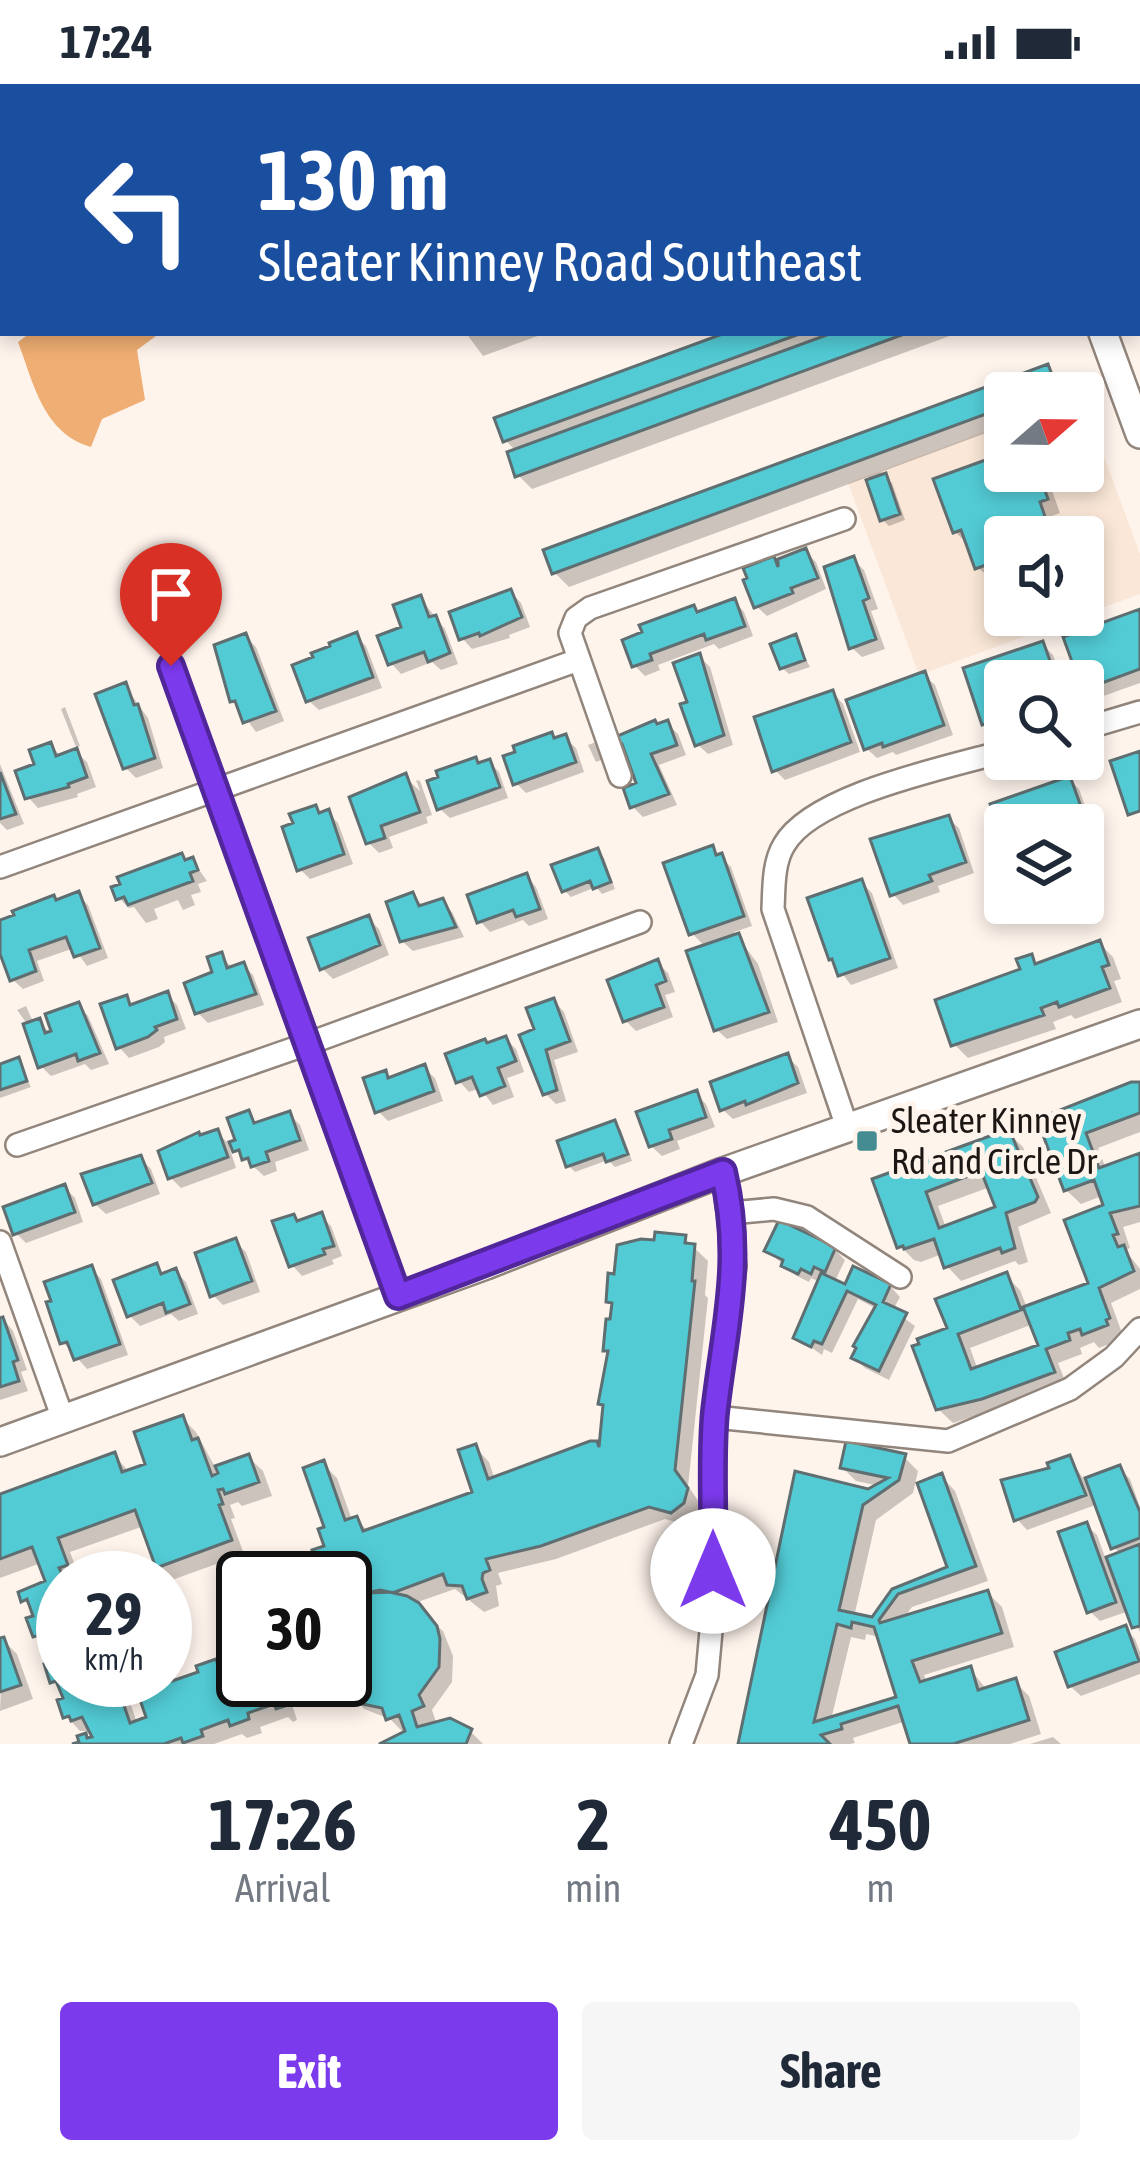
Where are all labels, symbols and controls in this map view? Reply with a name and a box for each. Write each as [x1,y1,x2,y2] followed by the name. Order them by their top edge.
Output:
[60,16,153,68] text: 17:24
[60,132,216,288] icon: left
[258,132,448,228] text: 130 m
[258,231,862,292] text: Sleater Kinney Road Southeast
[984,372,1104,492] north arrow
[984,372,1104,924] map controls
[984,516,1104,636] button: sound
[120,543,222,666] pin
[138,561,204,627] icon: arrive
[984,660,1104,780] button: search
[984,804,1104,924] button: layers
[891,1099,1098,1182] place label: Sleater Kinney Rd and Circle Dr
[854,1128,880,1154] marker: Sleater Kinney Rd and Circle Dr
[650,1508,776,1634] position arrow
[216,1551,372,1707] speed limit sign: 30
[86,1579,142,1648] text: 29
[84,1642,144,1676] text: km/h
[209,1783,357,1865] text: 17:26
[576,1783,610,1865] text: 2
[830,1783,931,1865] text: 450
[235,1866,330,1910] text: Arrival
[565,1866,621,1910] text: min
[867,1866,895,1910] text: m
[60,2002,558,2140] button: Exit
[582,2002,1080,2140] button: Share

